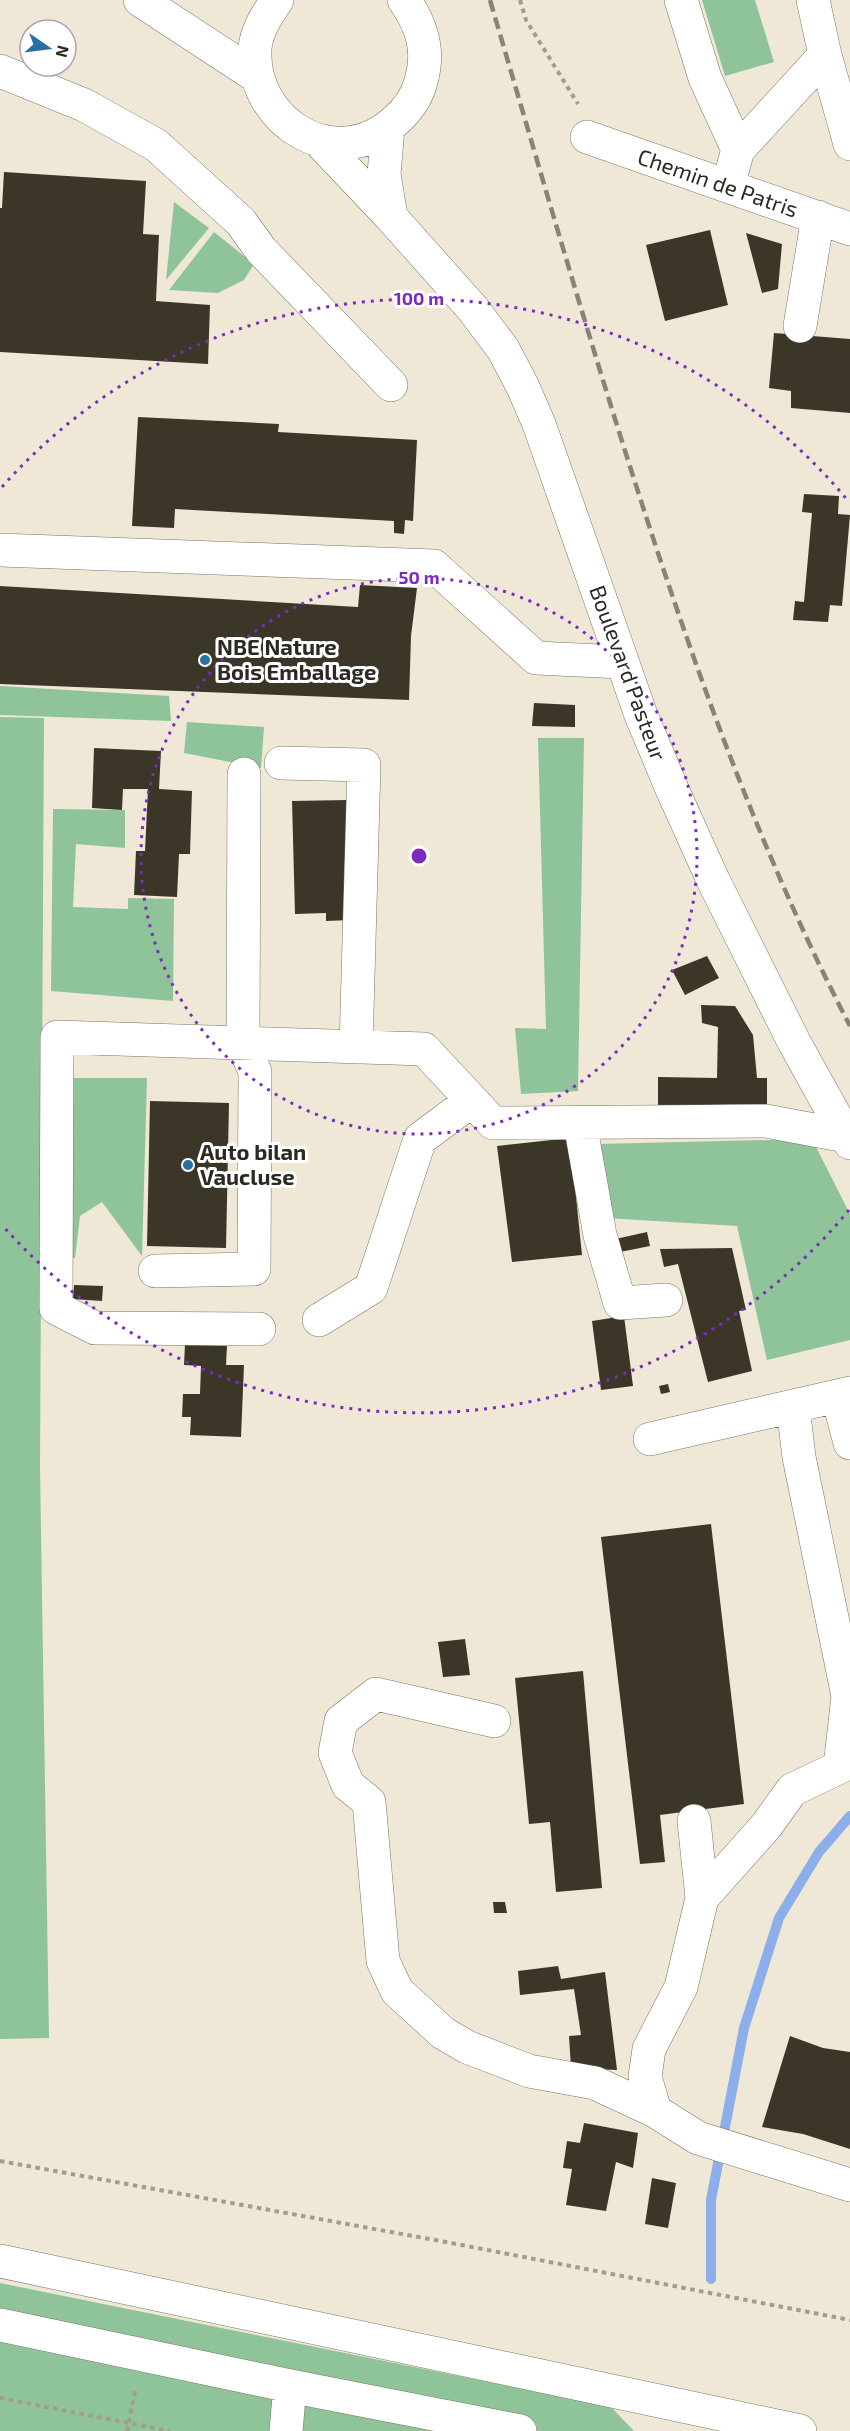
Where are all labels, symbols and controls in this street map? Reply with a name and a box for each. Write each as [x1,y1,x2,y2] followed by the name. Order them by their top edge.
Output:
[18,18,78,78] north arrow
[52,44,74,60] text: N
[635,142,802,222] street label: Chemin de Patris
[394,287,444,309] text: 100 m
[398,566,440,588] text: 50 m
[585,582,673,764] street label: Boulevard Pasteur
[217,633,376,684] place label: NBE Nature Bois Emballage
[198,653,212,667] marker: NBE Nature Bois Emballage
[409,846,429,866] centre of rings
[200,1138,306,1189] place label: Auto bilan Vaucluse
[181,1158,195,1172] marker: Auto bilan Vaucluse

